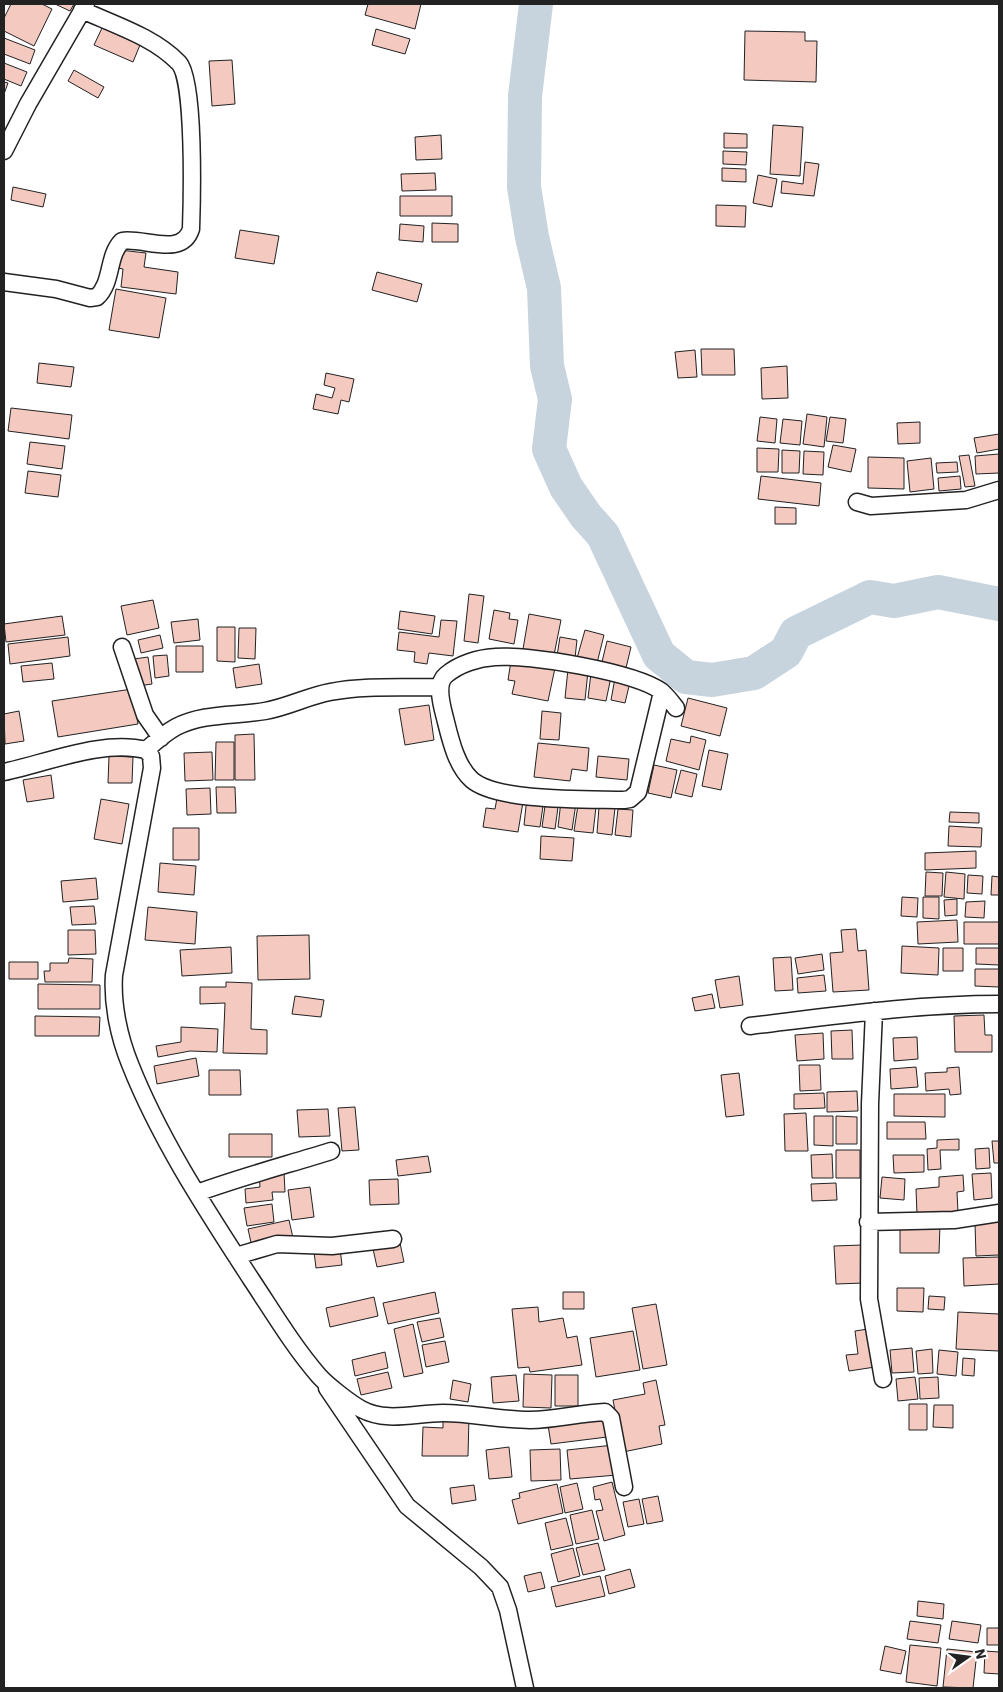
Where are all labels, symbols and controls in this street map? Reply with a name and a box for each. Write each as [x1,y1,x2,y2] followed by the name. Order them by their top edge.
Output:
[943,1632,993,1682] north arrow
[971,1647,991,1661] text: N

